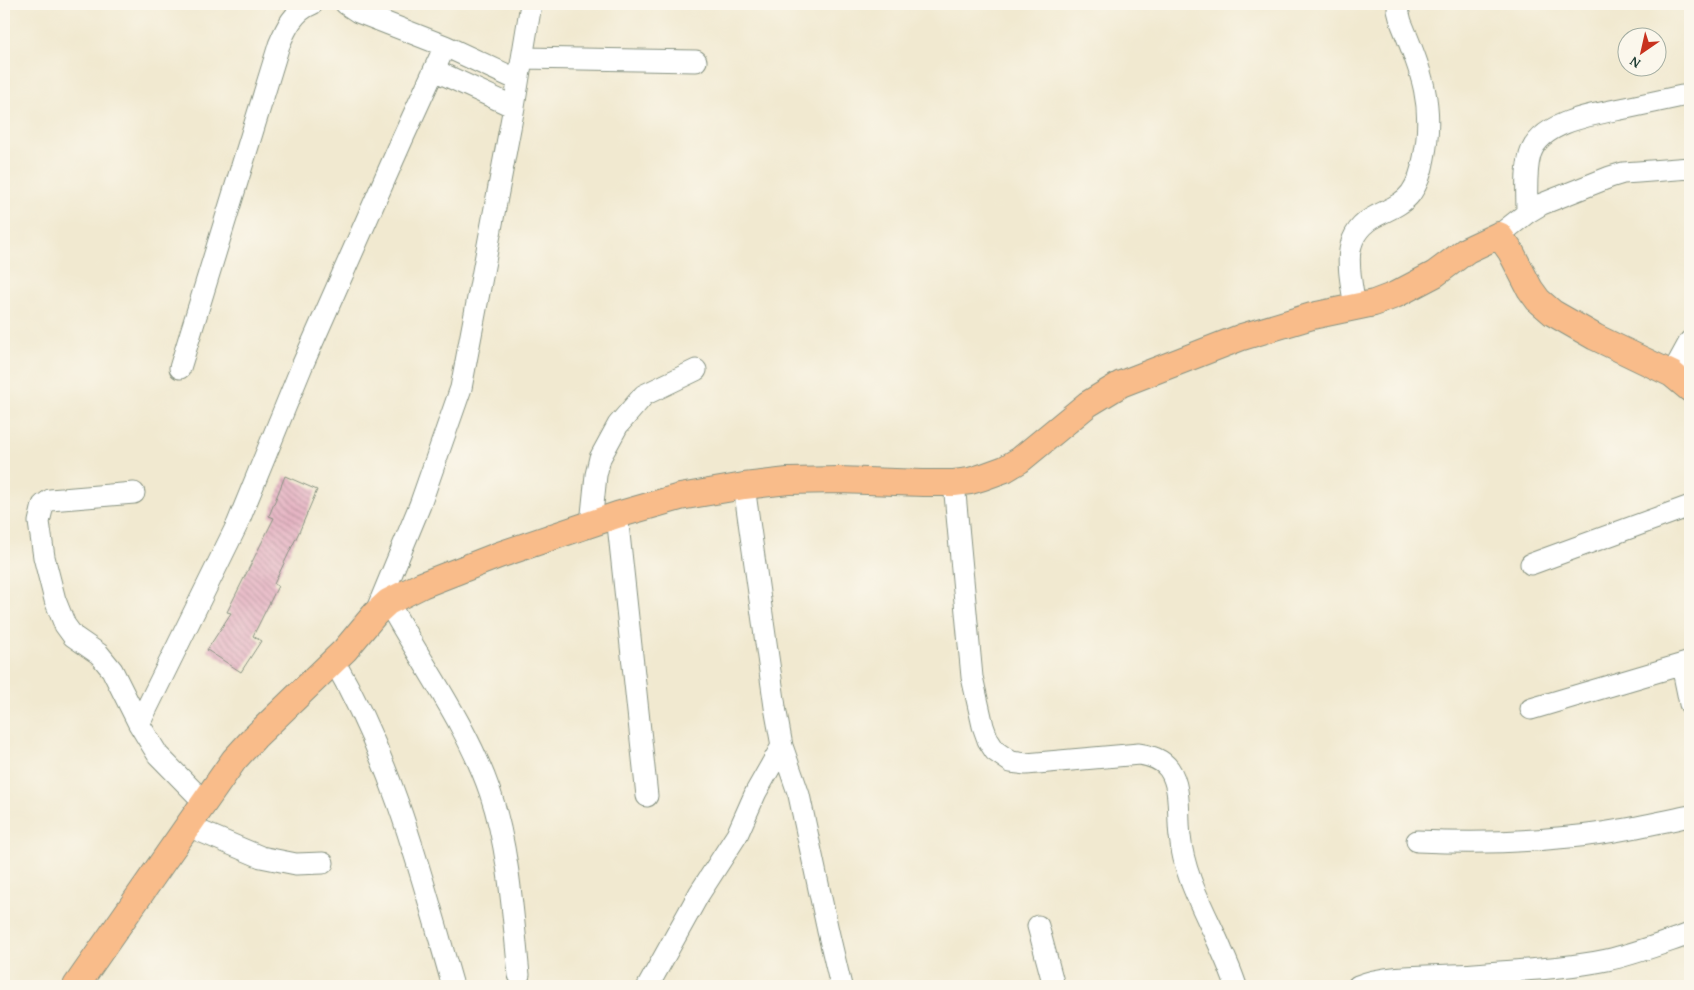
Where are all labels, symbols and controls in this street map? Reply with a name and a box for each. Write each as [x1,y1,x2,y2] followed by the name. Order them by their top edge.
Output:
[1616,28,1666,78] north arrow
[1625,52,1644,74] text: N

